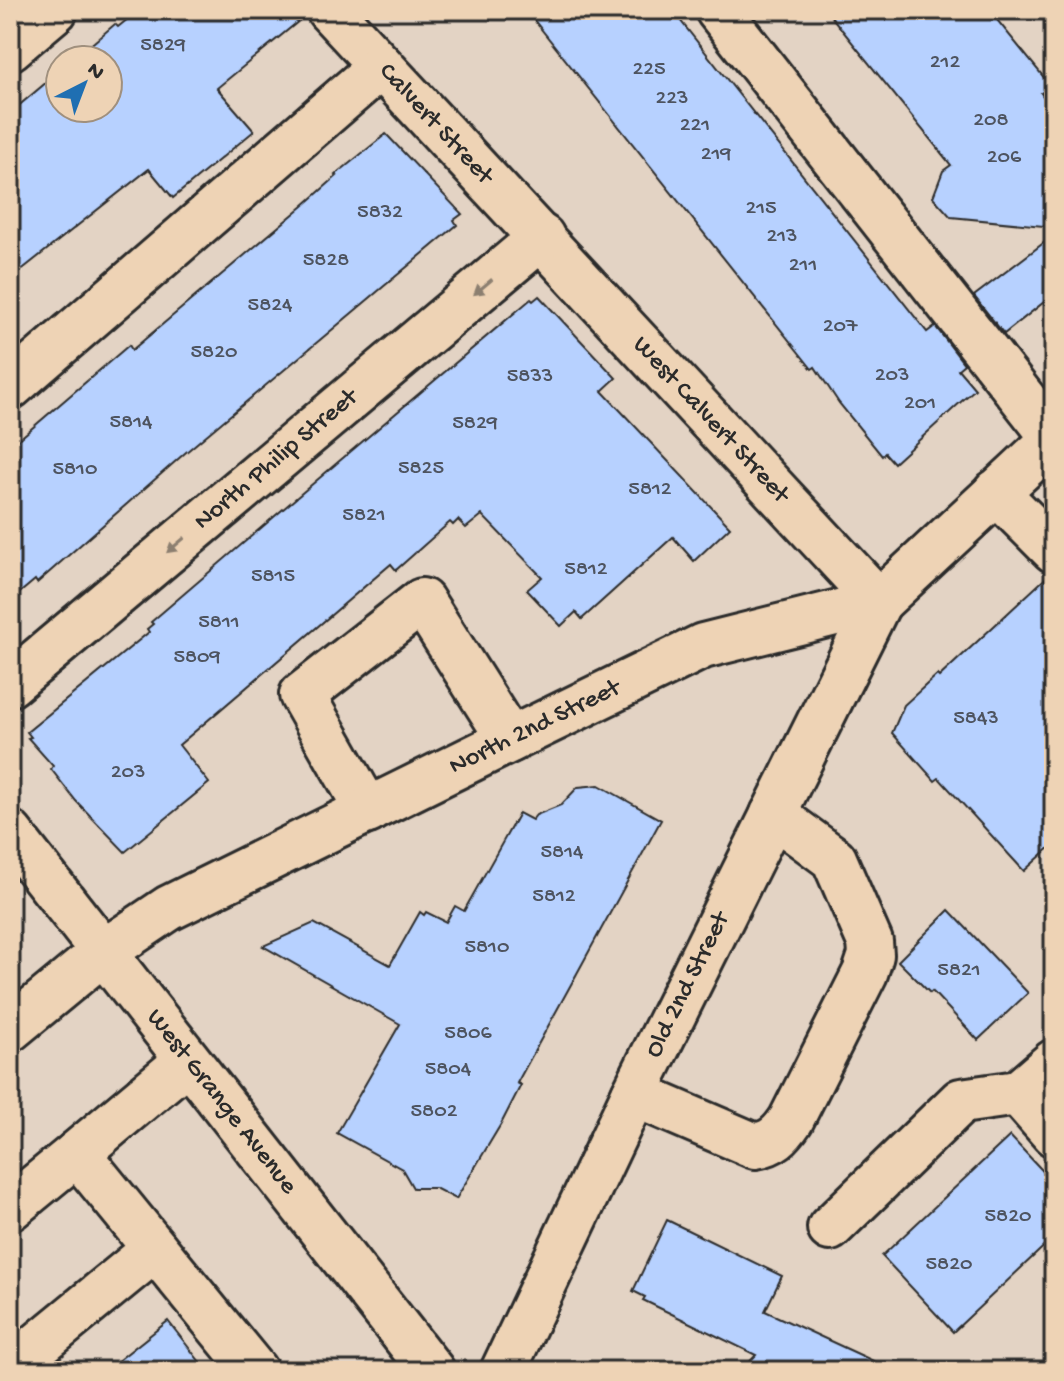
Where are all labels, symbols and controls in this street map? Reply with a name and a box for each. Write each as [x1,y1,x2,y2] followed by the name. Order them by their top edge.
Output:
[140,33,186,59] house number: 5829
[44,44,124,124] north arrow
[930,50,960,76] house number: 212
[371,57,501,193] street label: Calvert Street
[632,57,666,83] house number: 225
[81,58,109,87] text: N
[656,86,689,112] house number: 223
[973,108,1009,134] house number: 208
[680,113,710,139] house number: 221
[701,142,731,168] house number: 219
[987,145,1022,171] house number: 206
[745,196,777,222] house number: 215
[357,200,403,226] house number: 5832
[766,224,798,250] house number: 213
[303,248,349,274] house number: 5828
[789,253,817,279] house number: 211
[473,278,493,295] one-way arrow
[248,293,293,319] house number: 5824
[823,314,858,340] house number: 207
[625,330,797,512] street label: West Calvert Street
[191,340,237,366] house number: 5820
[875,363,909,389] house number: 203
[507,364,553,390] house number: 5833
[188,381,366,538] street label: North Philip Street
[904,391,936,417] house number: 201
[110,410,153,436] house number: 5814
[452,411,498,437] house number: 5829
[398,456,444,482] house number: 5825
[53,457,98,483] house number: 5810
[628,477,672,503] house number: 5812
[342,503,386,529] house number: 5821
[167,536,187,553] one-way arrow
[564,557,608,583] house number: 5812
[251,564,295,590] house number: 5815
[198,610,240,636] house number: 5811
[173,645,221,671] house number: 5809
[445,672,628,783] street label: North 2nd Street
[953,706,999,732] house number: 5843
[111,760,145,786] house number: 203
[541,840,584,866] house number: 5814
[532,884,576,910] house number: 5812
[639,905,738,1063] street label: Old 2nd Street
[465,935,510,961] house number: 5810
[937,958,981,984] house number: 5821
[139,1003,304,1201] street label: West Grange Avenue
[444,1021,492,1047] house number: 5806
[425,1057,472,1083] house number: 5804
[411,1099,458,1125] house number: 5802
[985,1204,1031,1230] house number: 5820
[926,1252,972,1278] house number: 5820

